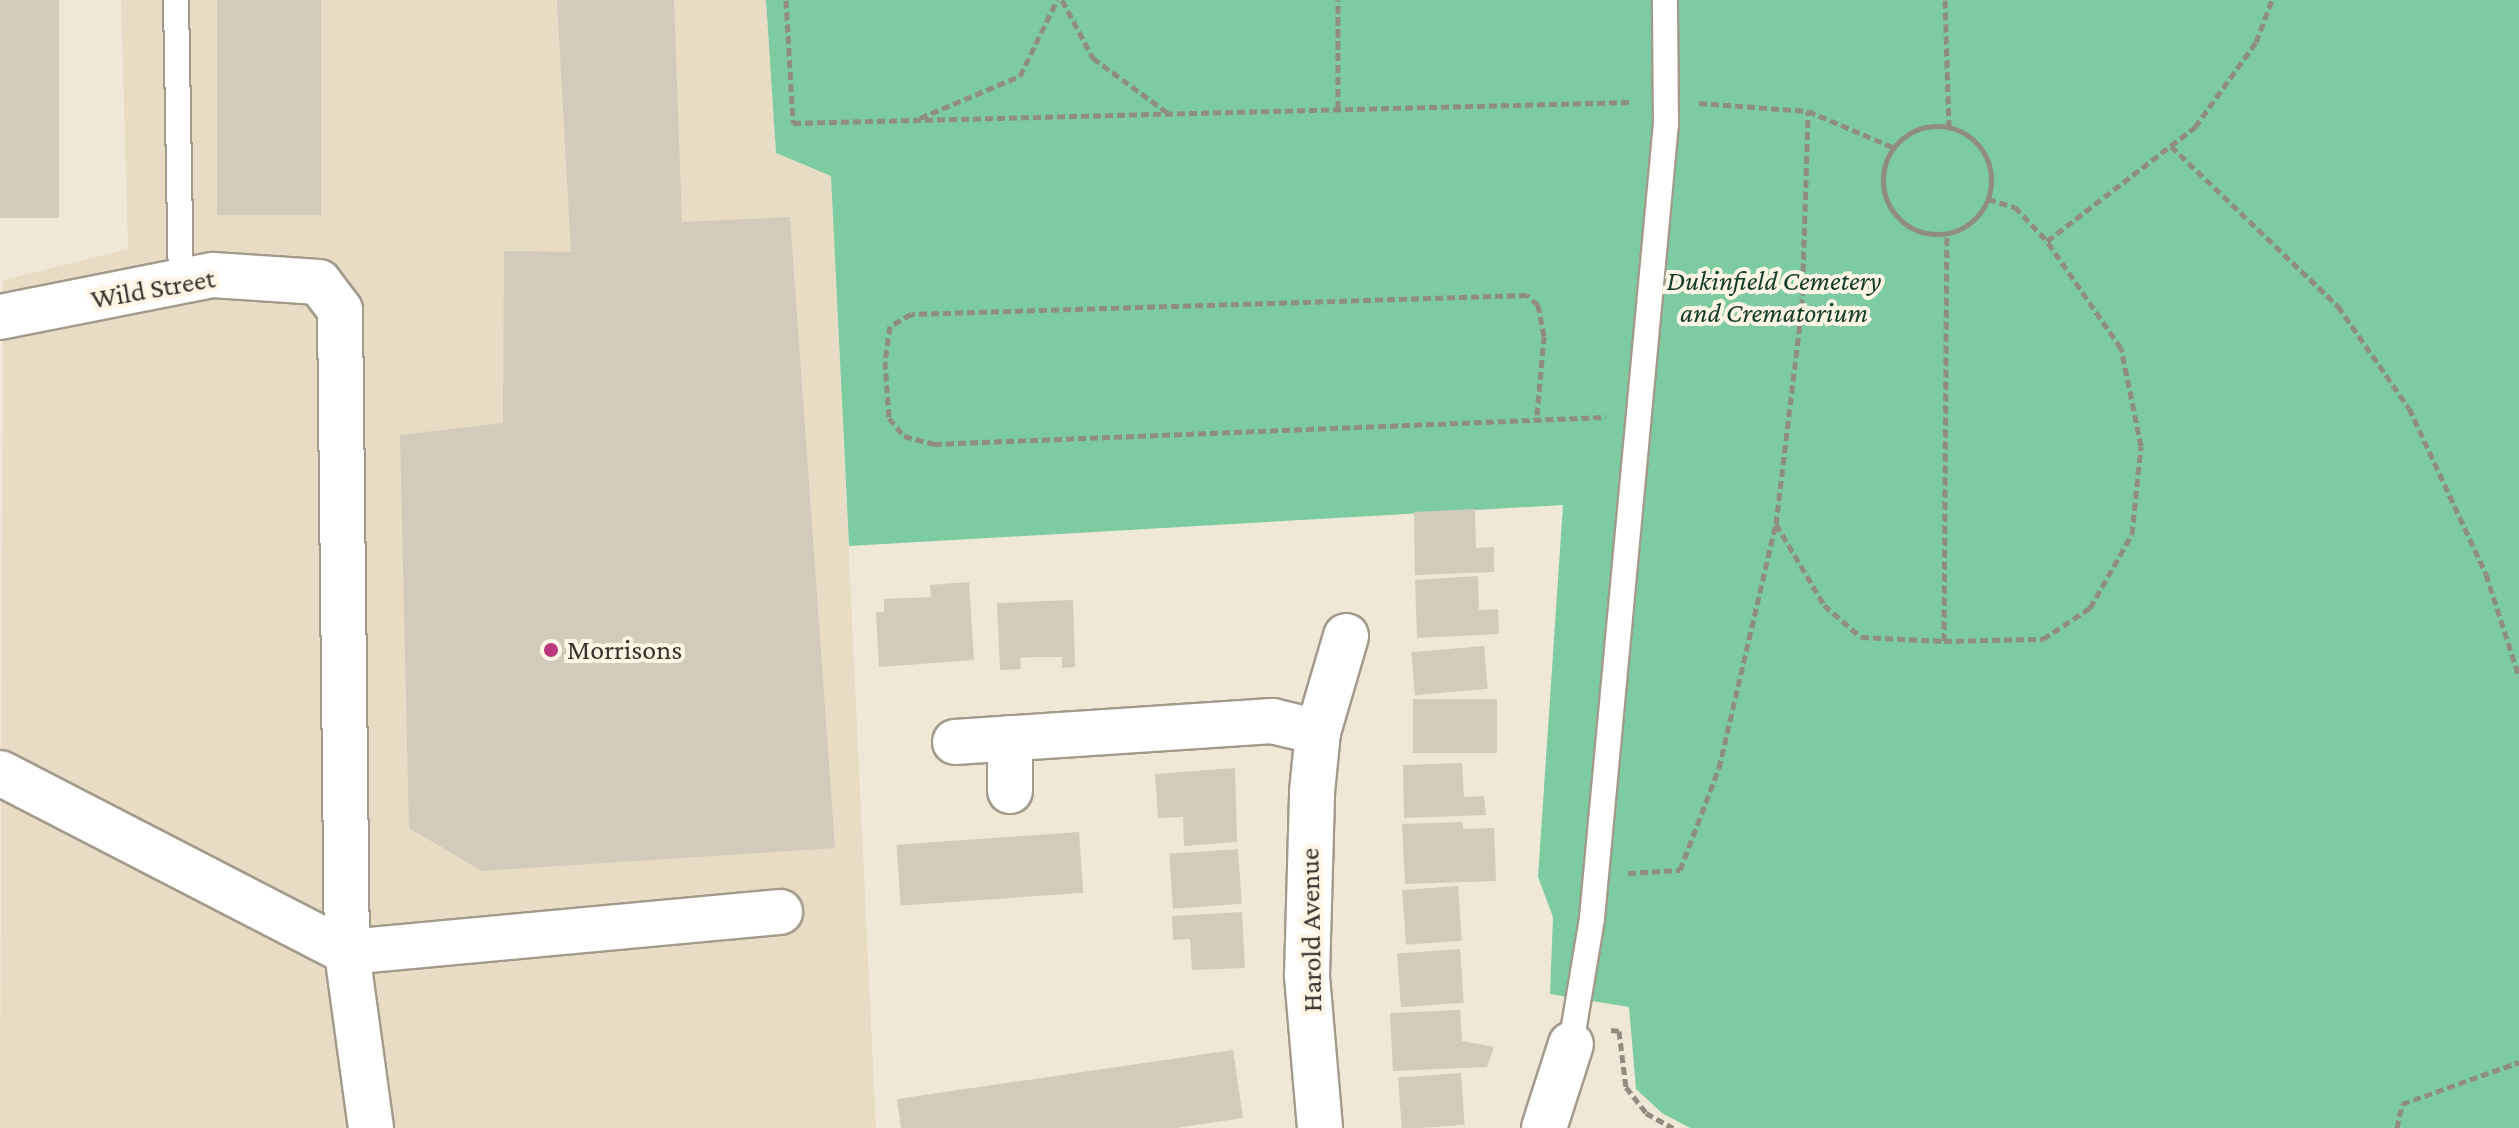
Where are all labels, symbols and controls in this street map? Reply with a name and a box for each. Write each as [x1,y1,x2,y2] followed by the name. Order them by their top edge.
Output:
[88,262,218,316] street label: Wild Street
[1666,264,1882,330] park label: Dukinfield Cemetery and Crematorium
[567,633,682,667] place label: Morrisons
[542,641,560,659] marker: Morrisons
[1293,848,1329,1012] street label: Harold Avenue

